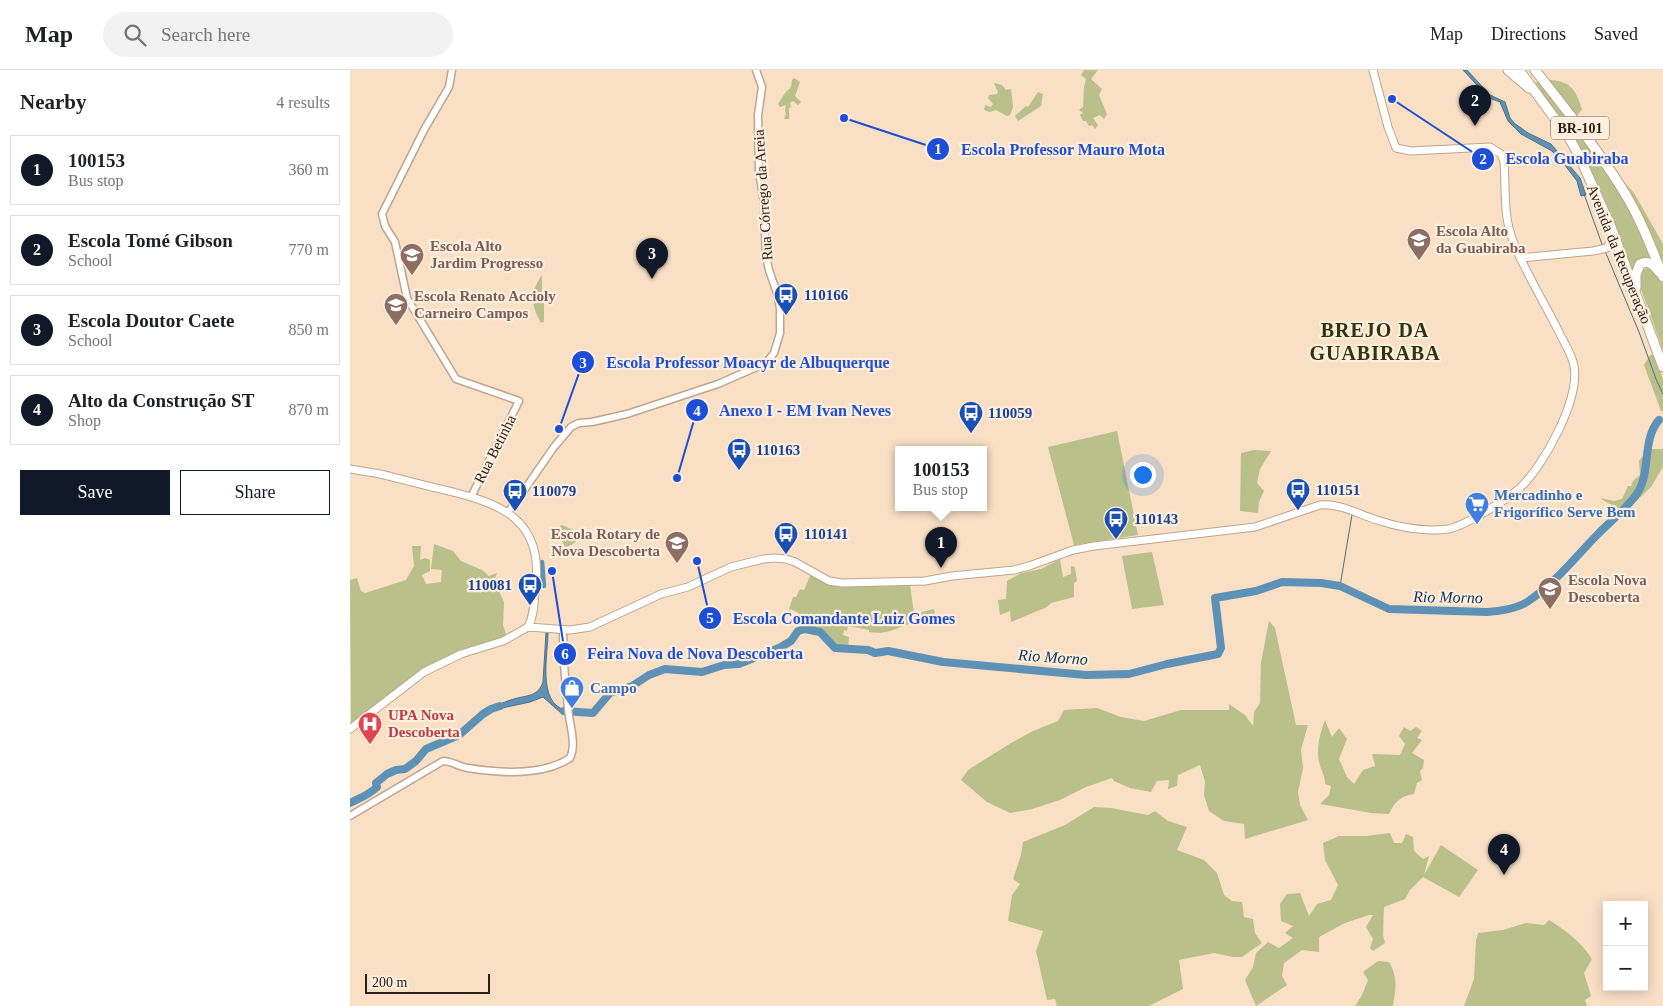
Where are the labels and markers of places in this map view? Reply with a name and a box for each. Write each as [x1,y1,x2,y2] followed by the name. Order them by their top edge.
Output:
[1459,85,1491,126] pin: 2
[926,133,1175,164] callout: Escola Professor Mauro Mota
[1470,143,1638,174] callout: Escola Guabiraba
[1436,223,1526,256] place label: Escola Alto da Guabiraba
[1406,227,1432,261] school or university icon: Escola Alto da Guabiraba
[430,238,543,271] place label: Escola Alto Jardim Progresso
[636,238,668,279] pin: 3
[399,242,425,276] school or university icon: Escola Alto Jardim Progresso
[773,282,799,316] bus stop icon: 110166
[804,287,849,303] place label: 110166
[414,288,556,321] place label: Escola Renato Accioly Carneiro Campos
[383,292,409,326] school or university icon: Escola Renato Accioly Carneiro Campos
[570,347,900,378] callout: Escola Professor Moacyr de Albuquerque
[684,395,901,426] callout: Anexo I - EM Ivan Neves
[958,400,984,434] bus stop icon: 110059
[988,405,1032,421] place label: 110059
[726,437,752,471] bus stop icon: 110163
[756,442,800,458] place label: 110163
[1285,477,1311,511] bus stop icon: 110151
[502,478,528,512] bus stop icon: 110079
[1316,482,1360,498] place label: 110151
[532,483,576,499] place label: 110079
[1494,487,1636,520] place label: Mercadinho e Frigorífico Serve Bem
[1464,491,1490,525] supermarket icon: Mercadinho e Frigorífico Serve Bem
[1103,506,1129,540] bus stop icon: 110143
[1134,511,1178,527] place label: 110143
[773,521,799,555] bus stop icon: 110141
[551,526,660,559] place label: Escola Rotary de Nova Descoberta
[804,526,848,542] place label: 110141
[925,527,957,568] pin: 1
[664,530,690,564] school or university icon: Escola Rotary de Nova Descoberta
[517,572,543,606] bus stop icon: 110081
[1568,572,1647,605] place label: Escola Nova Descoberta
[1537,576,1563,610] school or university icon: Escola Nova Descoberta
[468,577,512,593] place label: 110081
[697,603,965,634] callout: Escola Comandante Luiz Gomes
[552,638,813,669] callout: Feira Nova de Nova Descoberta
[559,675,585,709] shop icon: Campo
[590,680,637,696] place label: Campo
[388,707,460,740] place label: UPA Nova Descoberta
[357,711,383,745] hospital icon: UPA Nova Descoberta
[1488,834,1520,875] pin: 4

